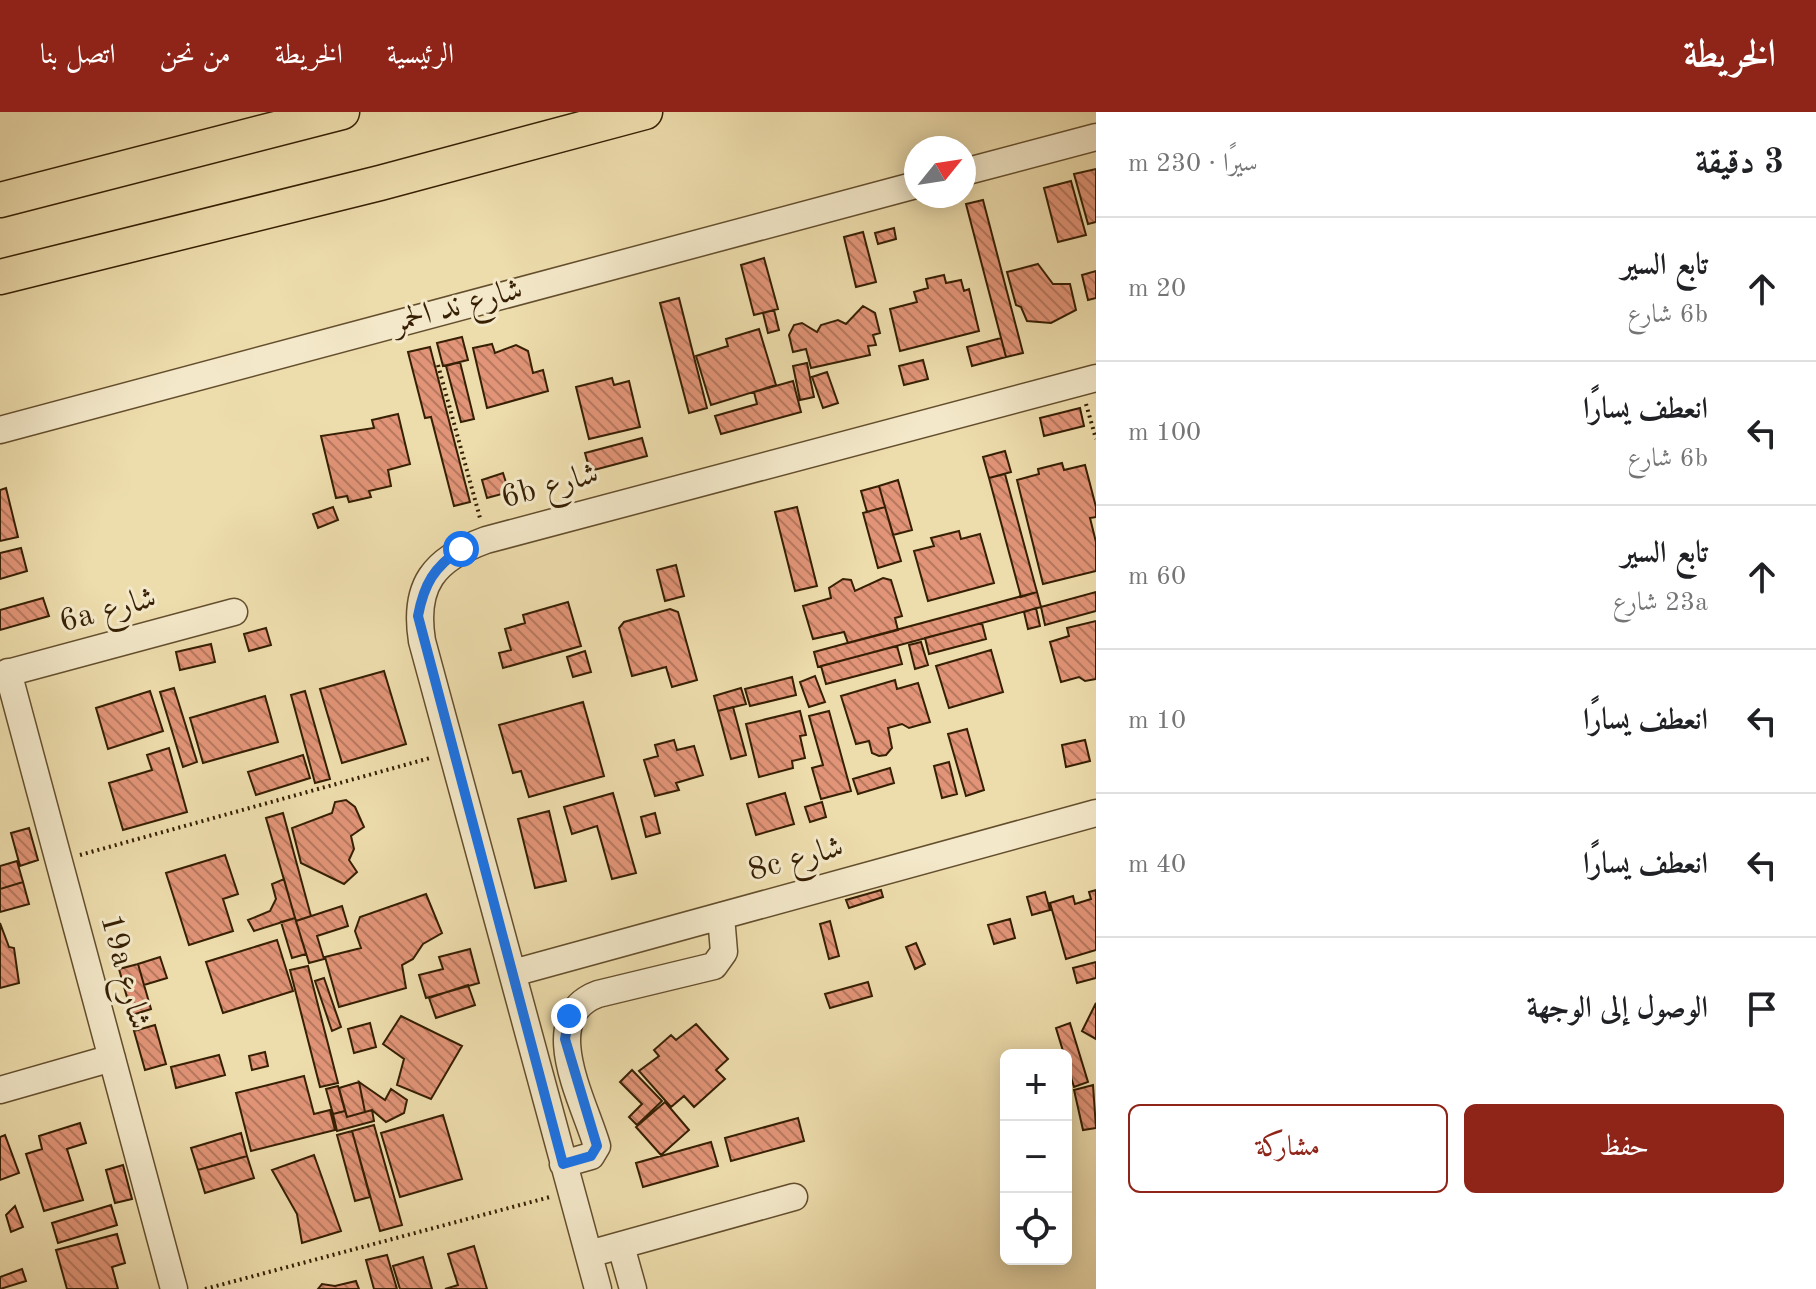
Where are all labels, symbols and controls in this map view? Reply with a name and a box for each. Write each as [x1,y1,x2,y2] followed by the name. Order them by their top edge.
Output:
[1684,37,1776,75] text: الخريطة
[40,42,116,70] text: اتصل بنا
[160,42,231,70] text: من نحن
[275,42,343,70] text: الخريطة
[387,42,454,70] text: الرئيسية
[904,136,976,208] north arrow
[1695,146,1784,180] text: 3 دقيقة
[1128,151,1258,177] text: سيرًا · 230 m
[1621,251,1708,281] text: تابع السير
[1740,267,1784,311] icon: ahead
[387,274,528,348] street label: شارع ند الحمر
[1128,276,1186,302] text: 20 m
[1627,302,1708,328] text: 6b شارع
[1583,395,1708,425] text: انعطف يسارًا
[1740,411,1784,455] icon: left
[1128,420,1201,446] text: 100 m
[1627,446,1708,472] text: 6b شارع
[498,459,604,523] street label: 6b شارع
[443,531,479,567] route start
[1621,539,1708,569] text: تابع السير
[1740,555,1784,599] icon: ahead
[1128,564,1186,590] text: 60 m
[56,583,162,647] street label: 6a شارع
[1613,590,1708,616] text: 23a شارع
[1740,699,1784,743] icon: left
[1583,706,1708,736] text: انعطف يسارًا
[1128,708,1186,734] text: 10 m
[745,832,849,896] street label: 8c شارع
[1740,843,1784,887] icon: left
[1583,850,1708,880] text: انعطف يسارًا
[1128,852,1186,878] text: 40 m
[86,911,155,1035] street label: 19a شارع
[1740,987,1784,1031] icon: arrive
[1527,994,1708,1024] text: الوصول إلى الوجهة
[551,998,587,1034] route end
[1000,1049,1072,1265] map controls
[1000,1049,1072,1121] button: +
[1128,1104,1448,1193] button: مشاركة
[1464,1104,1784,1193] button: حفظ
[1000,1121,1072,1193] button: −
[1000,1193,1072,1265] button: locate

